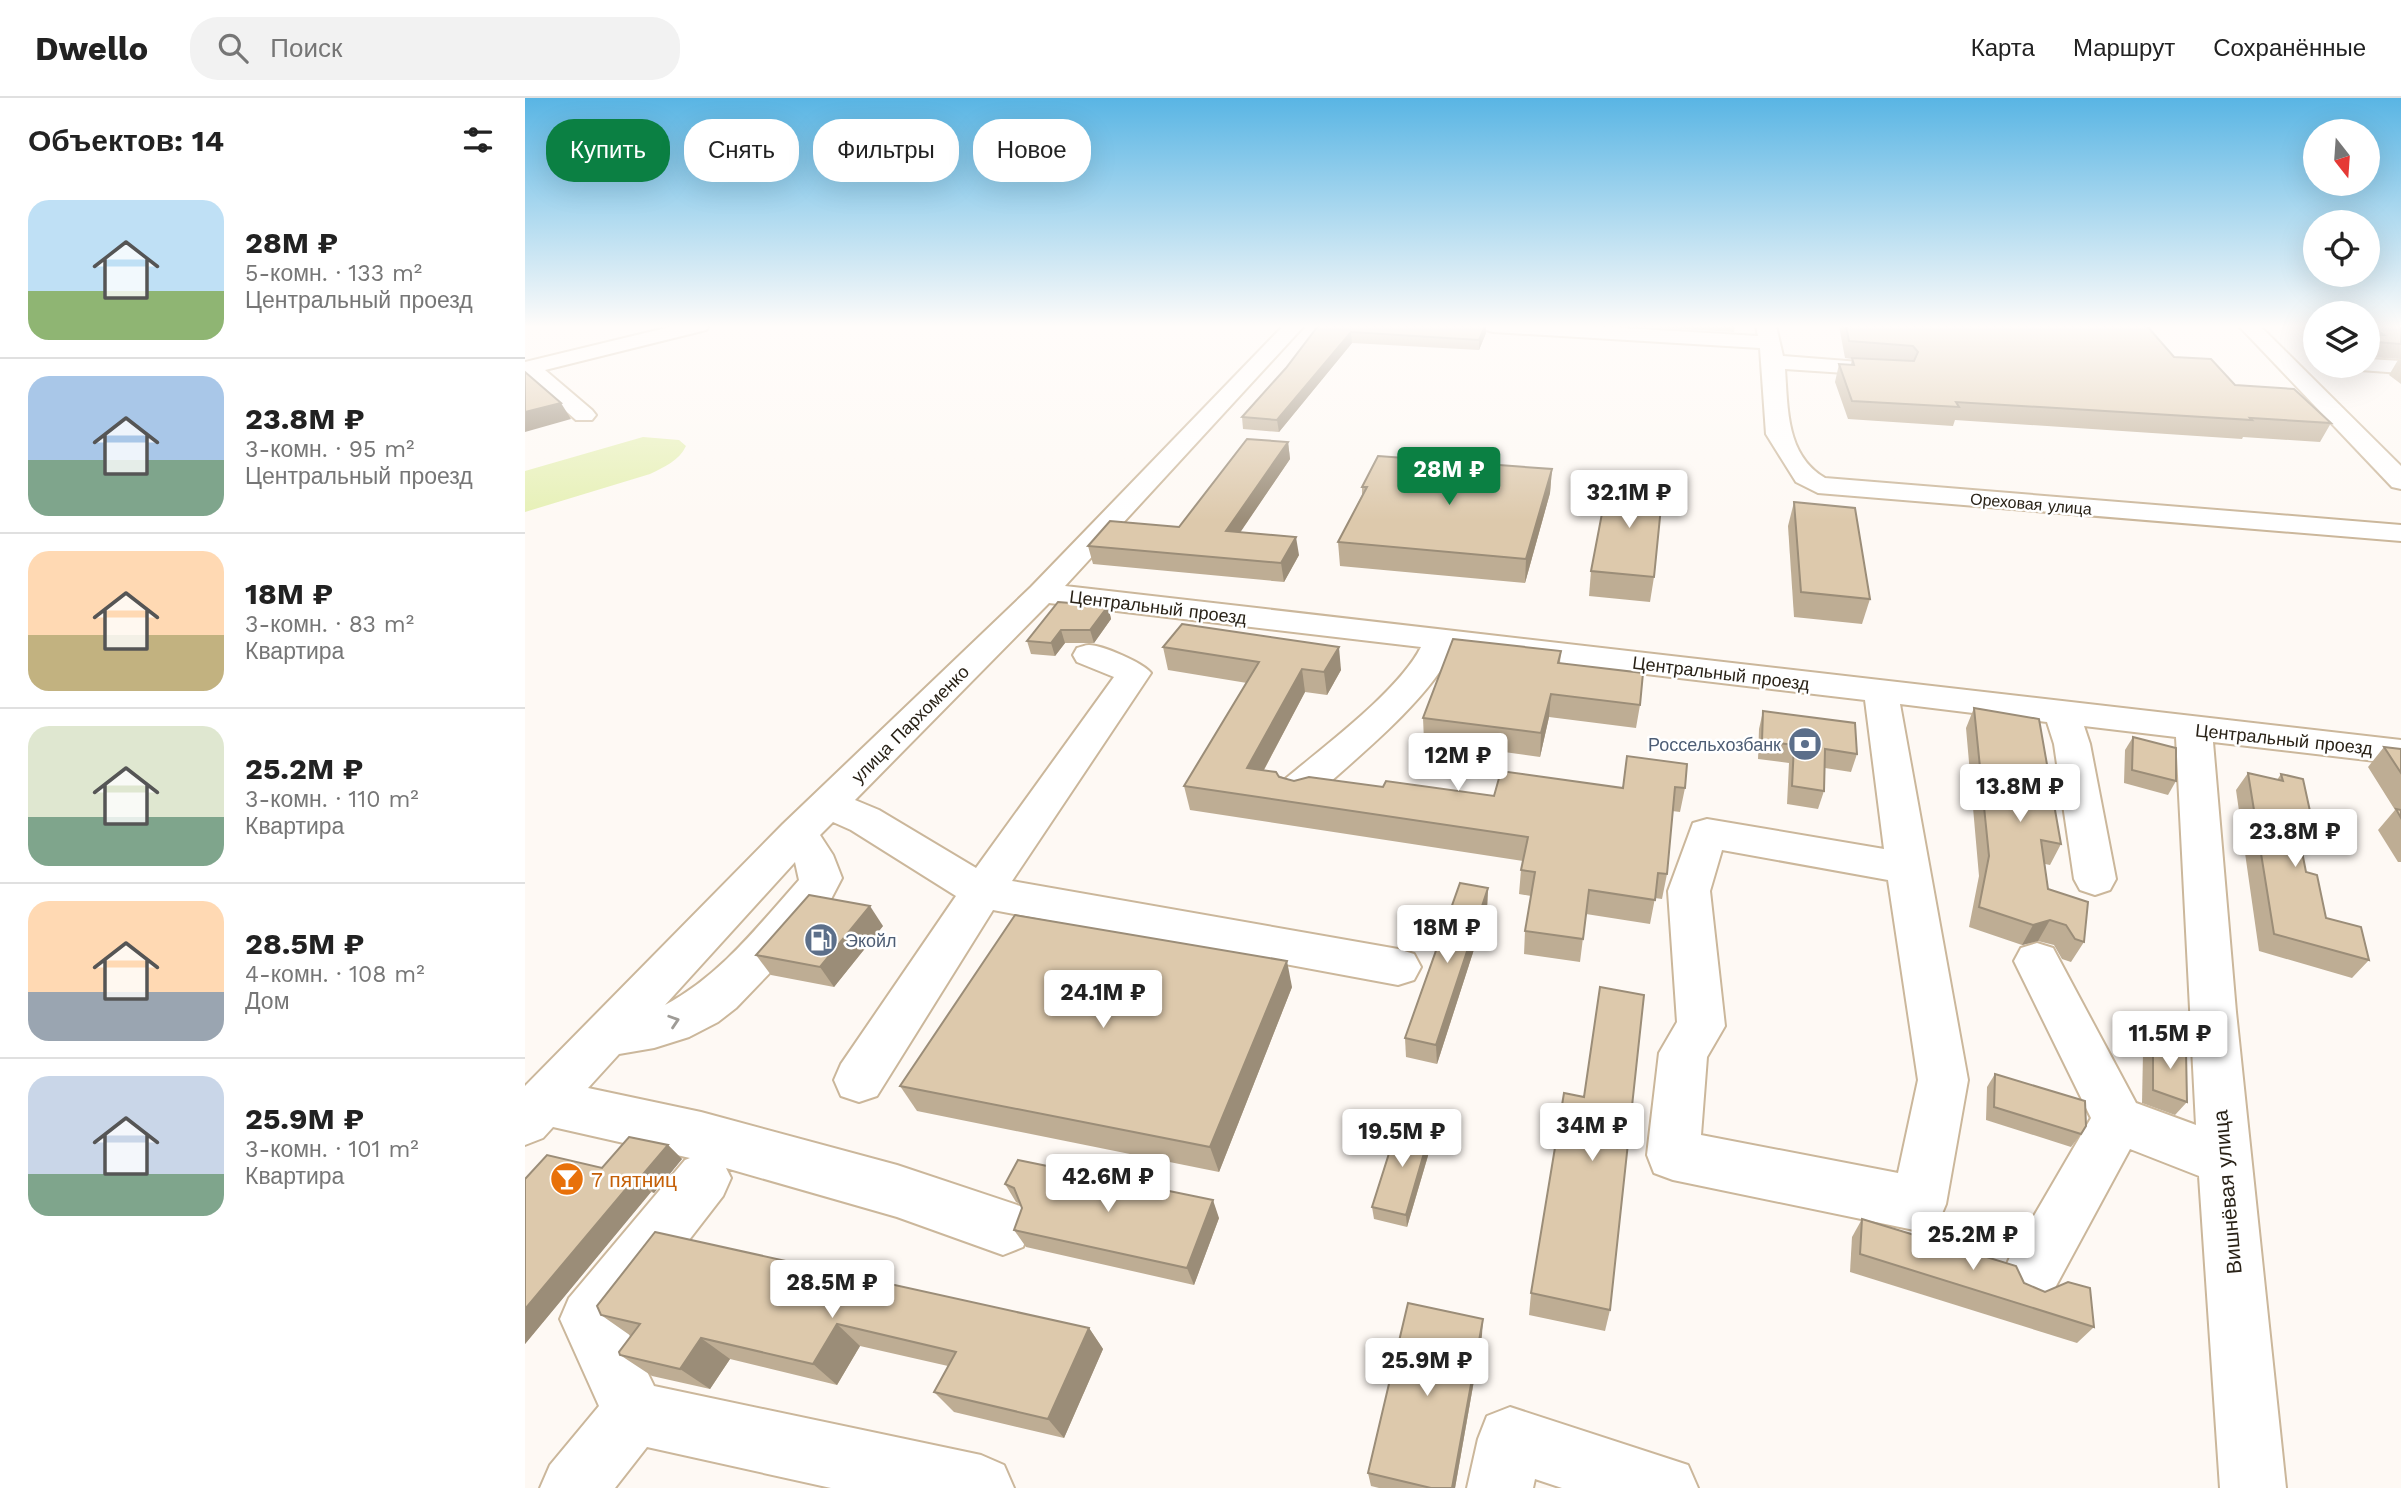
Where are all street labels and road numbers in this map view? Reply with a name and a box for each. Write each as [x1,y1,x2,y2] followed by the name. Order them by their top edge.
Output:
[1969,489,2093,519] street label: Ореховая улица
[1068,586,1248,628] street label: Центральный проезд
[1631,652,1811,694] street label: Центральный проезд
[847,661,973,787] street label: улица Пархоменко
[2194,719,2374,759] street label: Центральный проезд
[2207,1109,2247,1275] street label: Вишнёвая улица

